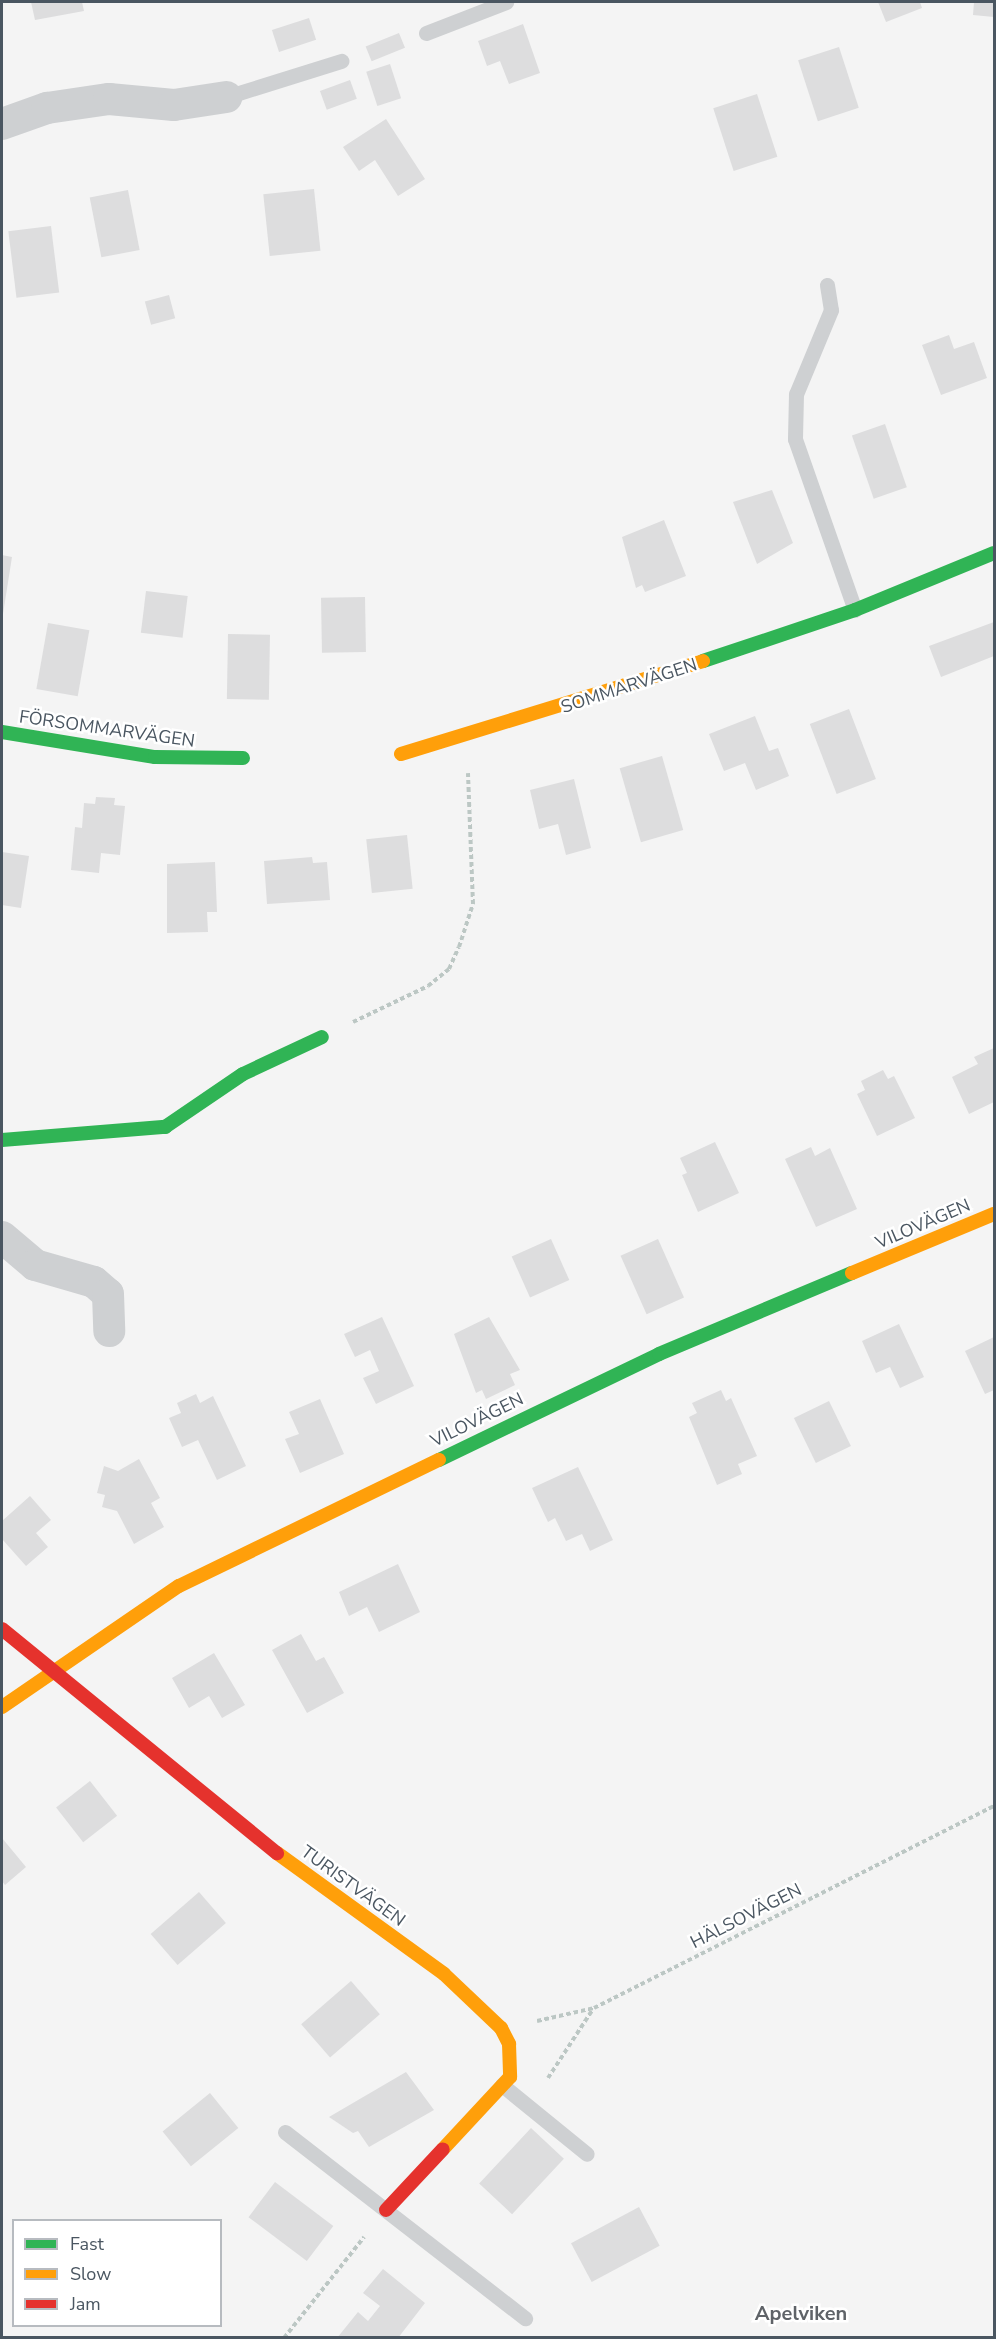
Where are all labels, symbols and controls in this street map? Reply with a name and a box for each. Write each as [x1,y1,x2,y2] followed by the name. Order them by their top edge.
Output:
[558,654,700,718] street label: SOMMARVÄGEN
[18,706,196,752] street label: FÖRSOMMARVÄGEN
[872,1194,974,1254] street label: VILOVÄGEN
[427,1388,527,1452] street label: VILOVÄGEN
[297,1841,409,1931] street label: TURISTVÄGEN
[687,1879,805,1953] street label: HÄLSOVÄGEN
[12,2219,222,2327] legend
[70,2232,104,2256] text: Fast
[70,2262,111,2286] text: Slow
[70,2292,101,2316] text: Jam
[755,2301,847,2325] district label: Apelviken

